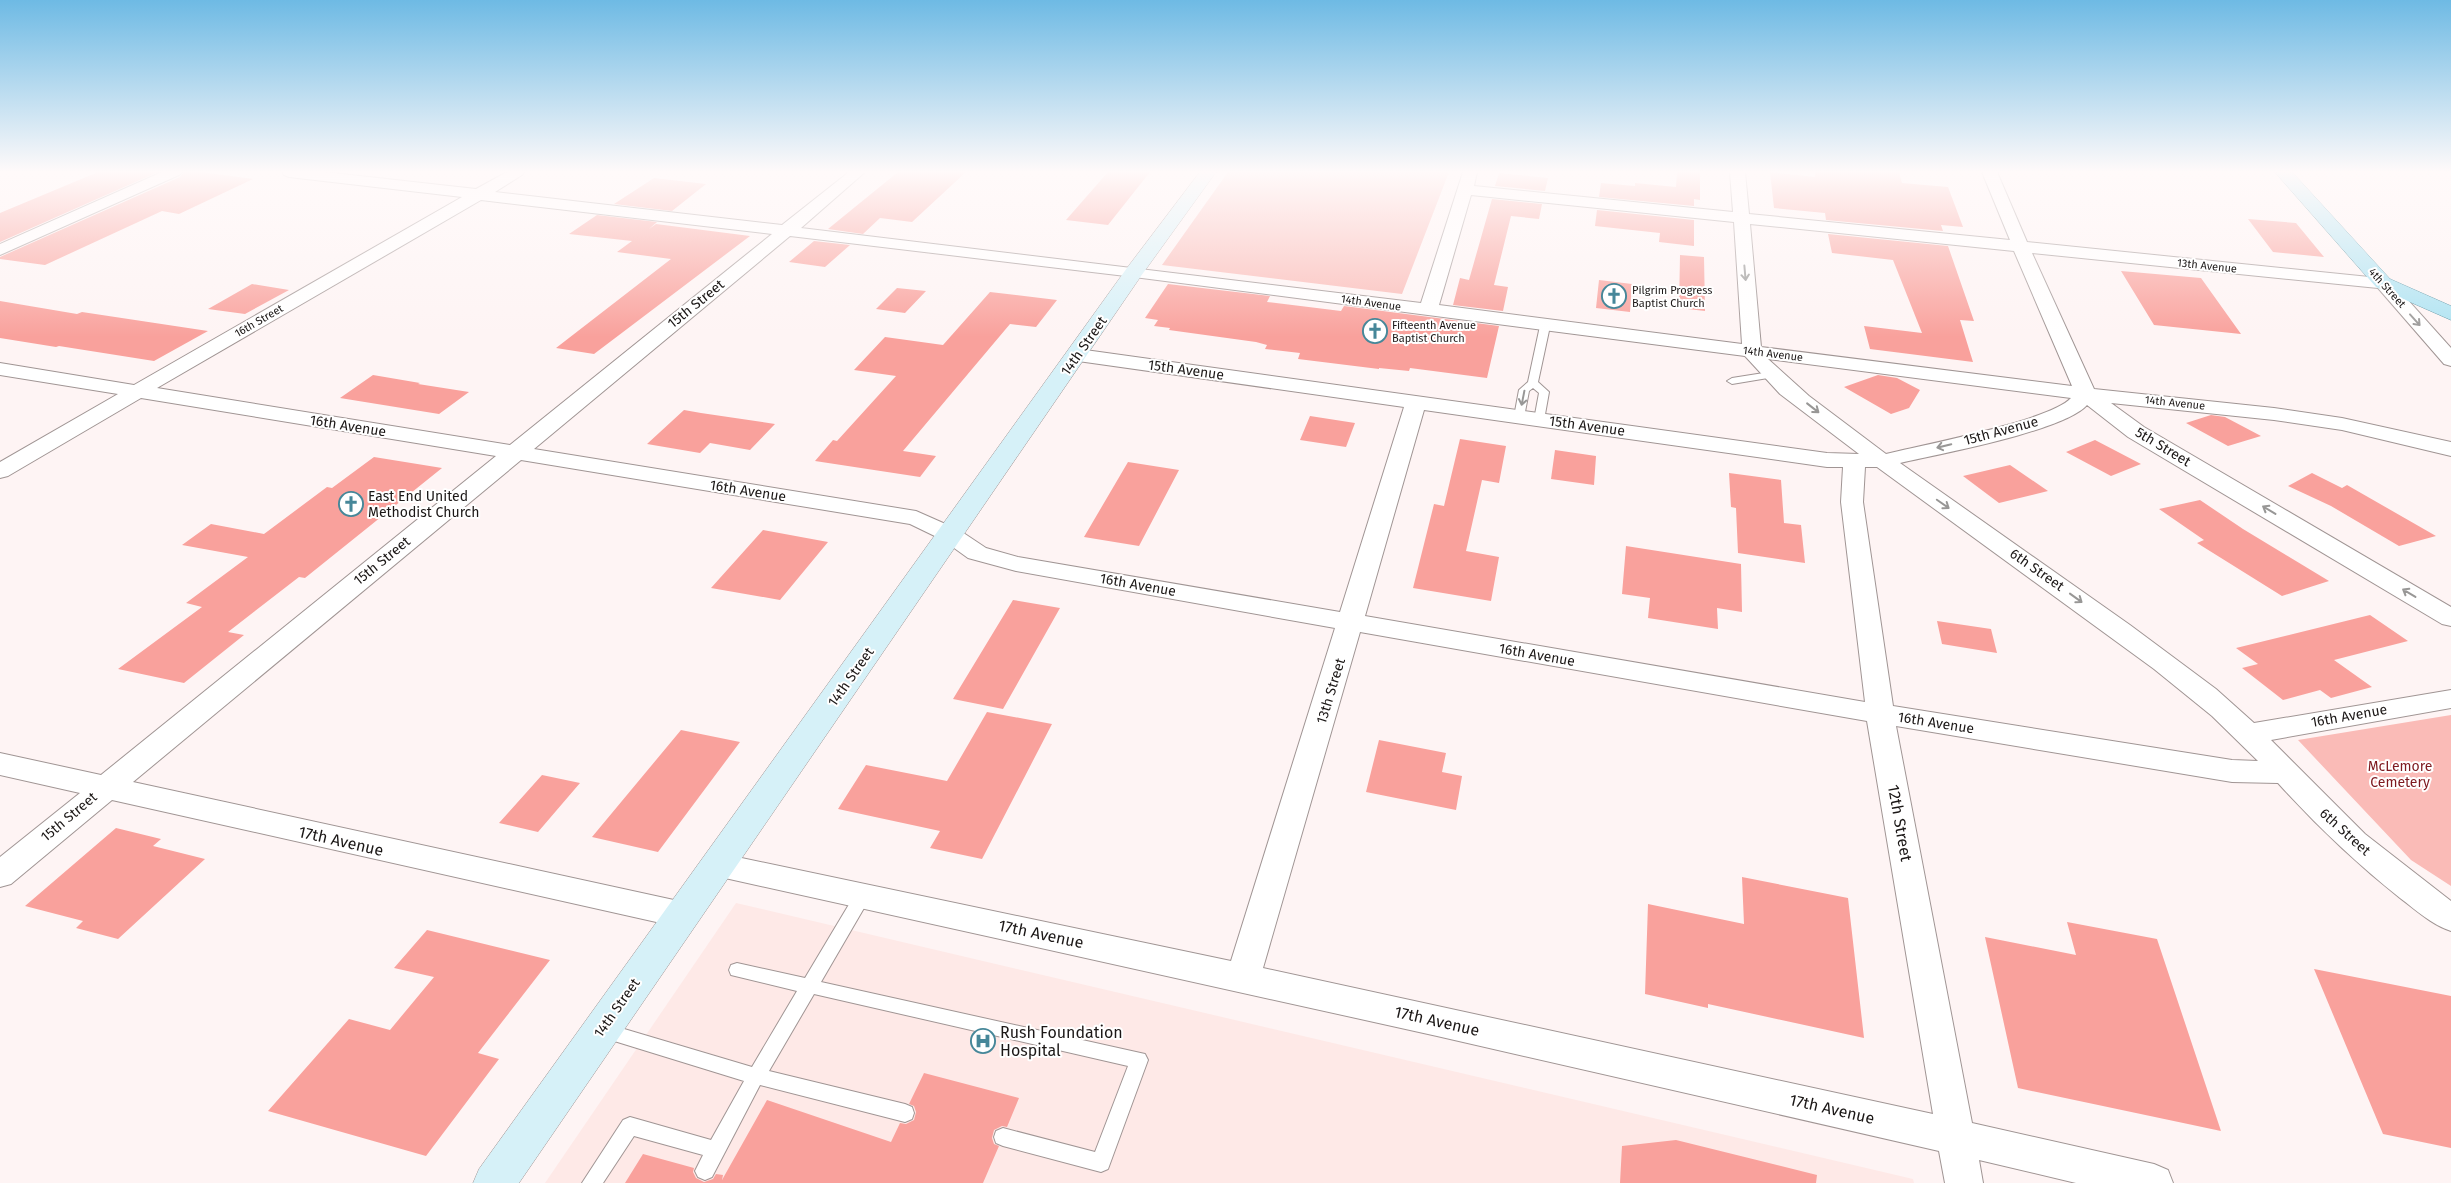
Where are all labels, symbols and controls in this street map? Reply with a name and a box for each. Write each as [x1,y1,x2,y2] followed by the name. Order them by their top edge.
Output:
[2176,256,2238,276] street label: 13th Avenue
[1741,264,1750,280] one-way arrow
[2366,265,2408,311] street label: 4th Street
[664,275,728,332] street label: 15th Street
[1601,283,1627,309] church icon: Pilgrim Progress Baptist Church
[1632,284,1712,310] place label: Pilgrim Progress Baptist Church
[1340,292,1402,314] street label: 14th Avenue
[232,302,286,340] street label: 16th Street
[1057,312,1111,379] street label: 14th Street
[2409,313,2421,326] one-way arrow
[1362,318,1388,344] church icon: Fifteenth Avenue Baptist Church
[1392,319,1476,345] place label: Fifteenth Avenue Baptist Church
[1742,344,1804,364] street label: 14th Avenue
[1147,356,1225,384] street label: 15th Avenue
[1518,389,1527,405] one-way arrow
[2144,393,2206,413] street label: 14th Avenue
[1806,402,1819,413] one-way arrow
[309,412,387,440] street label: 16th Avenue
[1548,412,1626,440] street label: 15th Avenue
[1962,413,2040,449] street label: 15th Avenue
[2132,424,2195,471] street label: 5th Street
[1937,442,1953,451] one-way arrow
[709,477,787,505] street label: 16th Avenue
[368,488,480,521] place label: East End United Methodist Church
[338,491,364,517] church icon: East End United Methodist Church
[1936,499,1950,509] one-way arrow
[2263,505,2277,515] one-way arrow
[350,532,414,589] street label: 15th Street
[2007,545,2068,595] street label: 6th Street
[1099,570,1177,600] street label: 16th Avenue
[2403,588,2417,598] one-way arrow
[2069,593,2083,603] one-way arrow
[1498,640,1576,670] street label: 16th Avenue
[824,643,878,710] street label: 14th Street
[1313,655,1349,726] street label: 13th Street
[2310,701,2388,731] street label: 16th Avenue
[1897,709,1975,737] street label: 16th Avenue
[2368,758,2432,791] park label: McLemore Cemetery
[1884,783,1916,863] street label: 12th Street
[38,788,101,845] street label: 15th Street
[2316,805,2375,860] street label: 6th Street
[297,822,385,860] street label: 17th Avenue
[997,916,1085,952] street label: 17th Avenue
[590,974,644,1041] street label: 14th Street
[1393,1002,1481,1040] street label: 17th Avenue
[1000,1023,1123,1060] place label: Rush Foundation Hospital
[970,1028,996,1054] hospital icon: Rush Foundation Hospital
[1788,1090,1876,1128] street label: 17th Avenue

